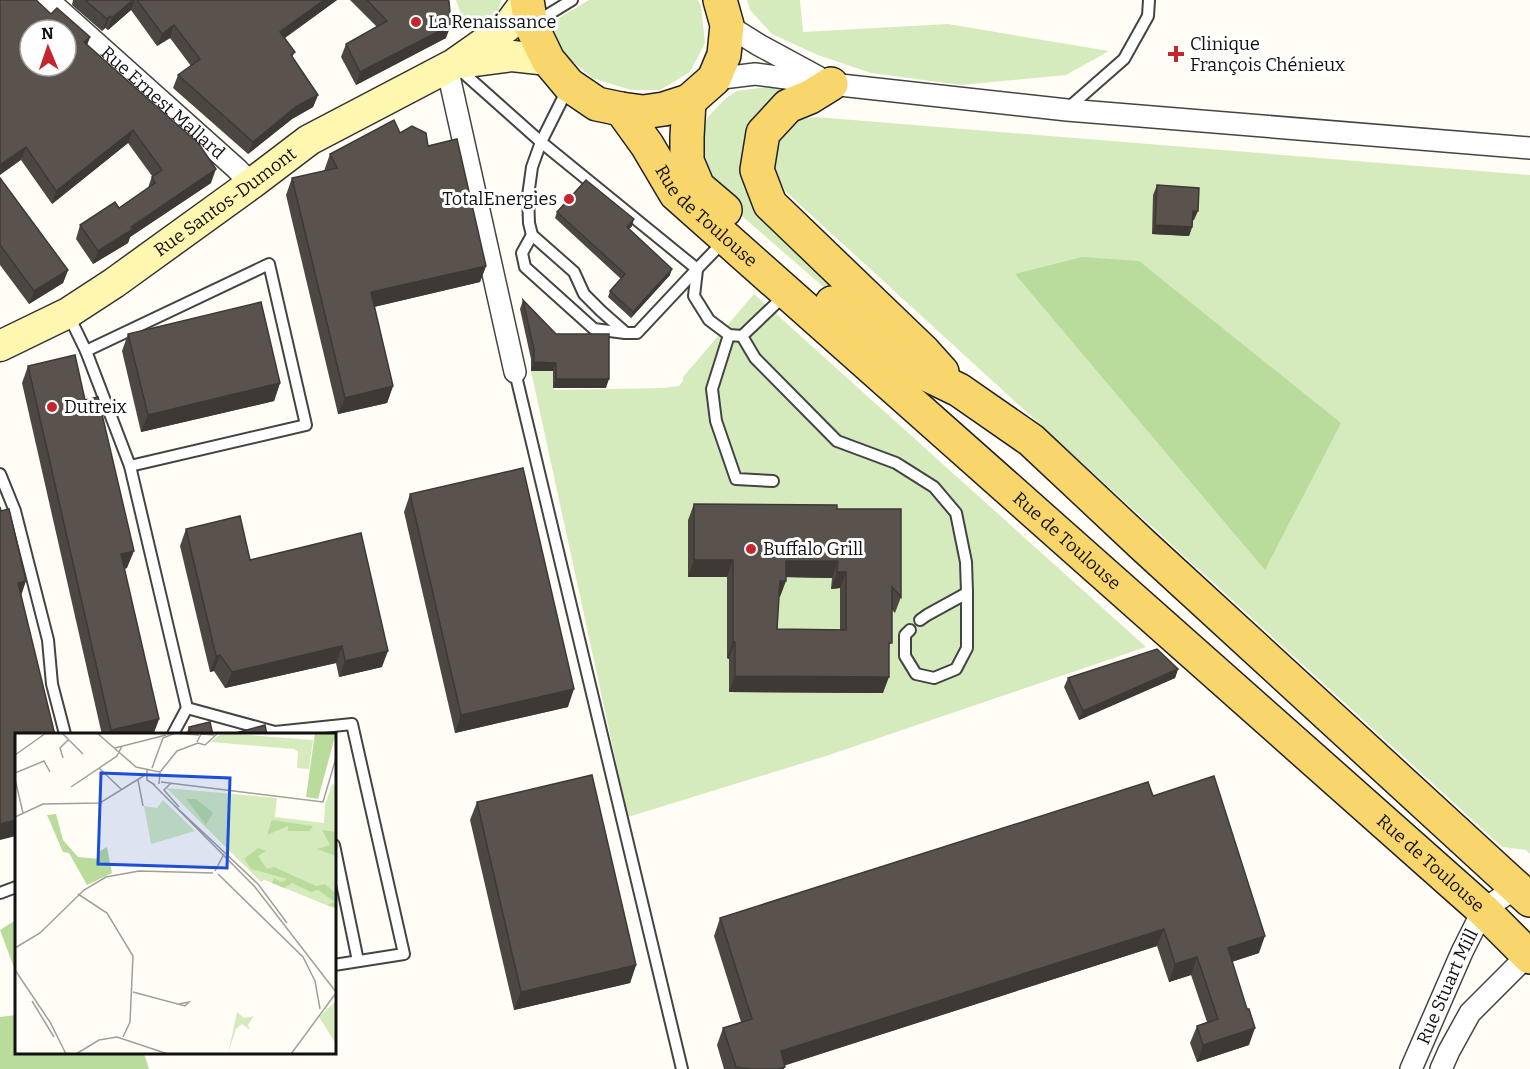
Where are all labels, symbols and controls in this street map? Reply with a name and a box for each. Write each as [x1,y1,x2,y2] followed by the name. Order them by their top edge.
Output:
[428,11,556,33] place label: La Renaissance
[409,15,423,29] marker: La Renaissance
[18,18,78,78] north arrow
[41,24,54,43] text: N
[1190,33,1345,76] place label: Clinique François Chénieux
[96,42,230,164] street label: Rue Ernest Mallard
[1167,45,1185,63] marker: Clinique François Chénieux
[150,142,301,261] street label: Rue Santos-Dumont
[650,161,762,272] street label: Rue de Toulouse
[442,188,557,210] place label: TotalEnergies
[562,192,576,206] marker: TotalEnergies
[64,396,127,418] place label: Dutreix
[45,400,59,414] marker: Dutreix
[1009,487,1125,594] street label: Rue de Toulouse
[763,538,863,560] place label: Buffalo Grill
[744,542,758,556] marker: Buffalo Grill
[15,733,336,1054] inset map
[1372,810,1489,917] street label: Rue de Toulouse
[1412,925,1483,1048] street label: Rue Stuart Mill

